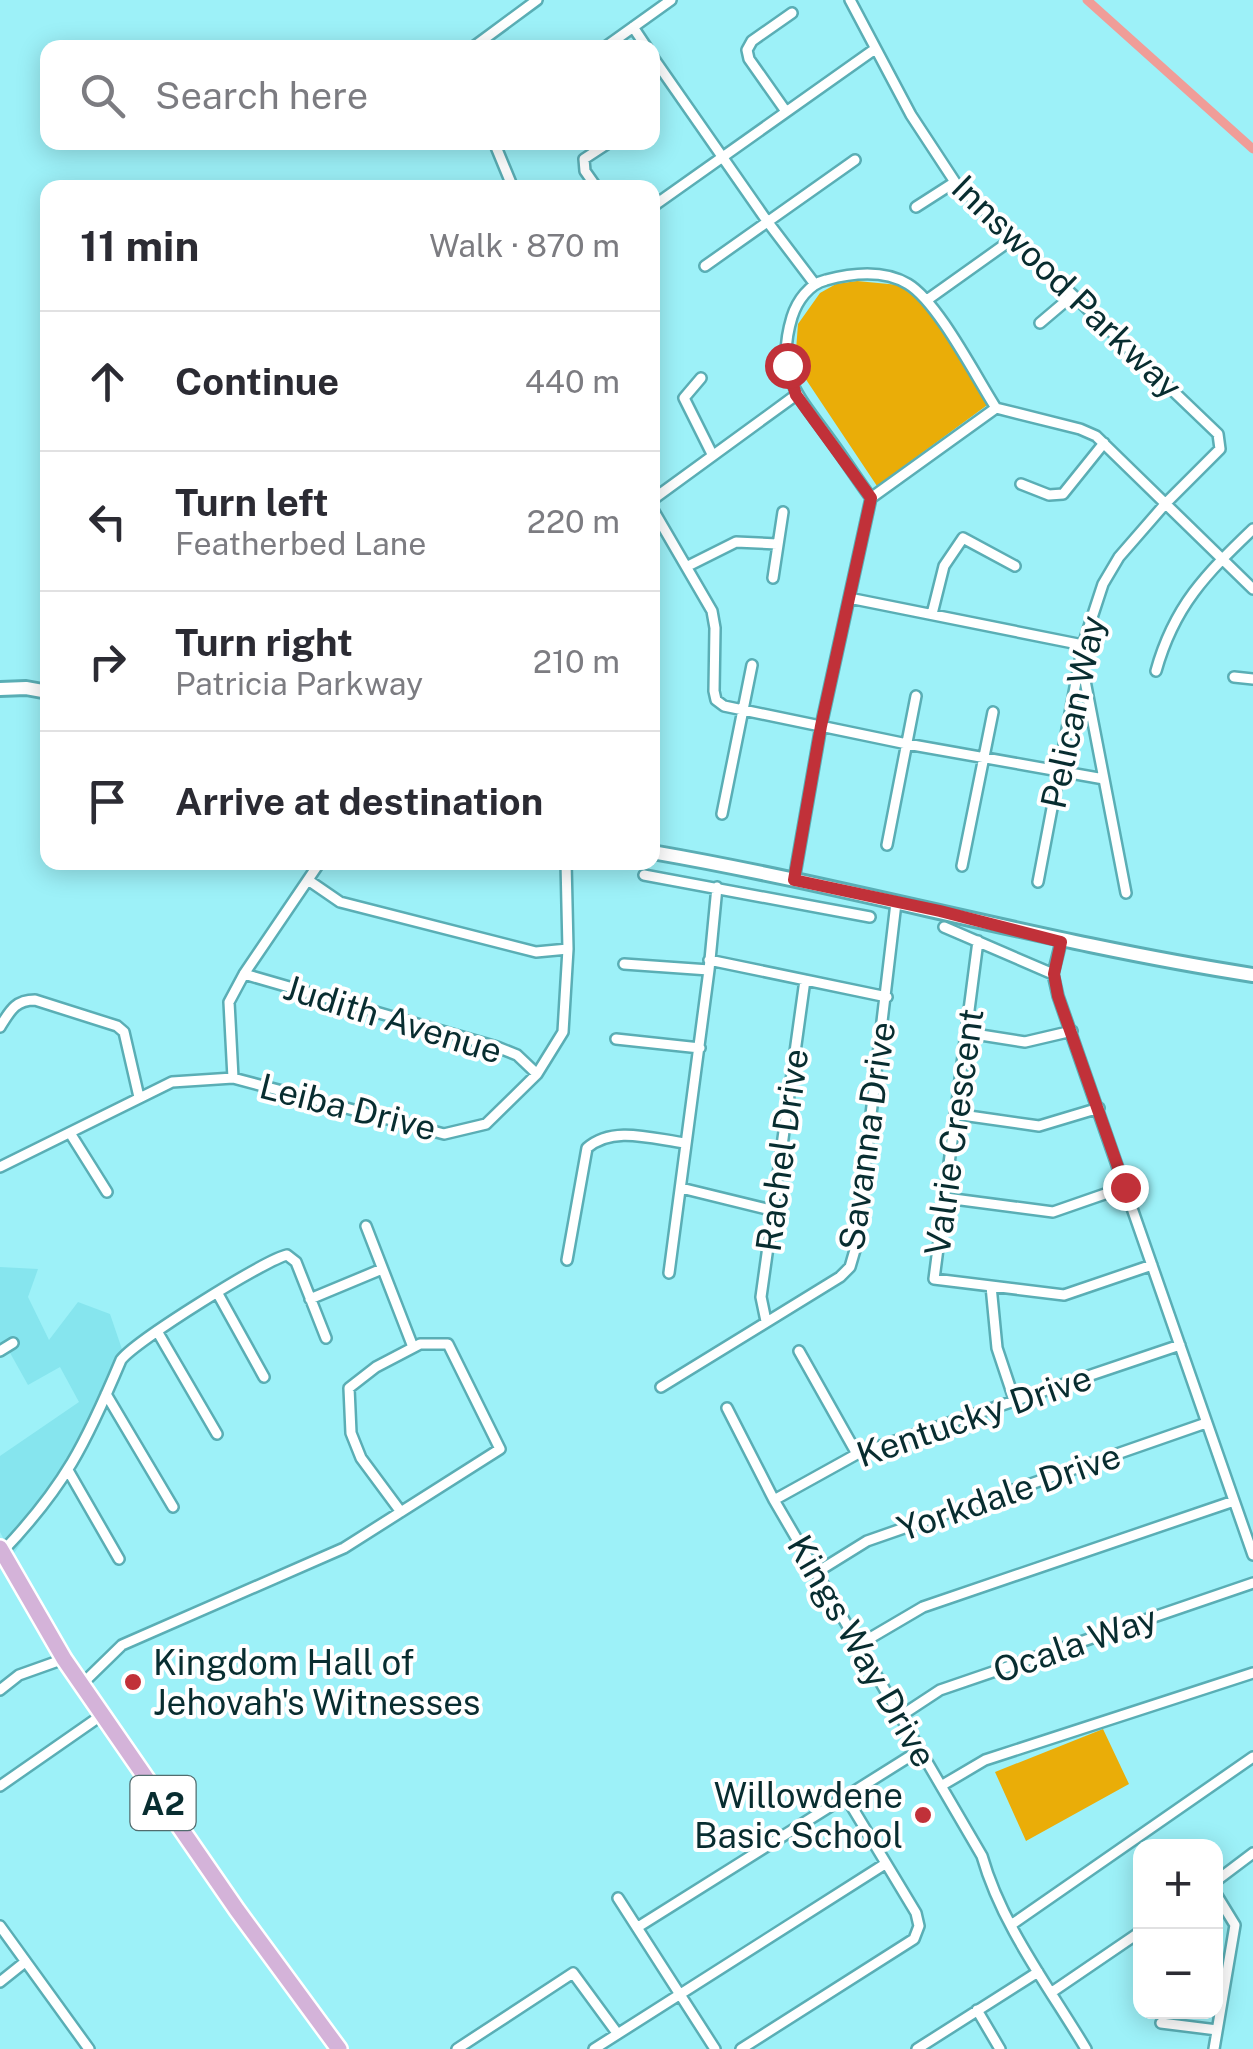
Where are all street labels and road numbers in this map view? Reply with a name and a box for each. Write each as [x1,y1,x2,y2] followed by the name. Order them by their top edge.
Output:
[944,167,1190,407] street label: Innswood Parkway
[1033,612,1113,812] street label: Pelican Way
[279,966,507,1072] street label: Judith Avenue
[916,1006,992,1258] street label: Valrie Crescent
[831,1019,903,1253] street label: Savanna Drive
[747,1046,817,1254] street label: Rachel Drive
[255,1065,441,1149] street label: Leiba Drive
[851,1357,1097,1475] street label: Kentucky Drive
[892,1435,1126,1549] street label: Yorkdale Drive
[779,1528,945,1774] street label: Kings Way Drive
[988,1597,1162,1691] street label: Ocala Way
[130,1776,196,1830] road number: A2

